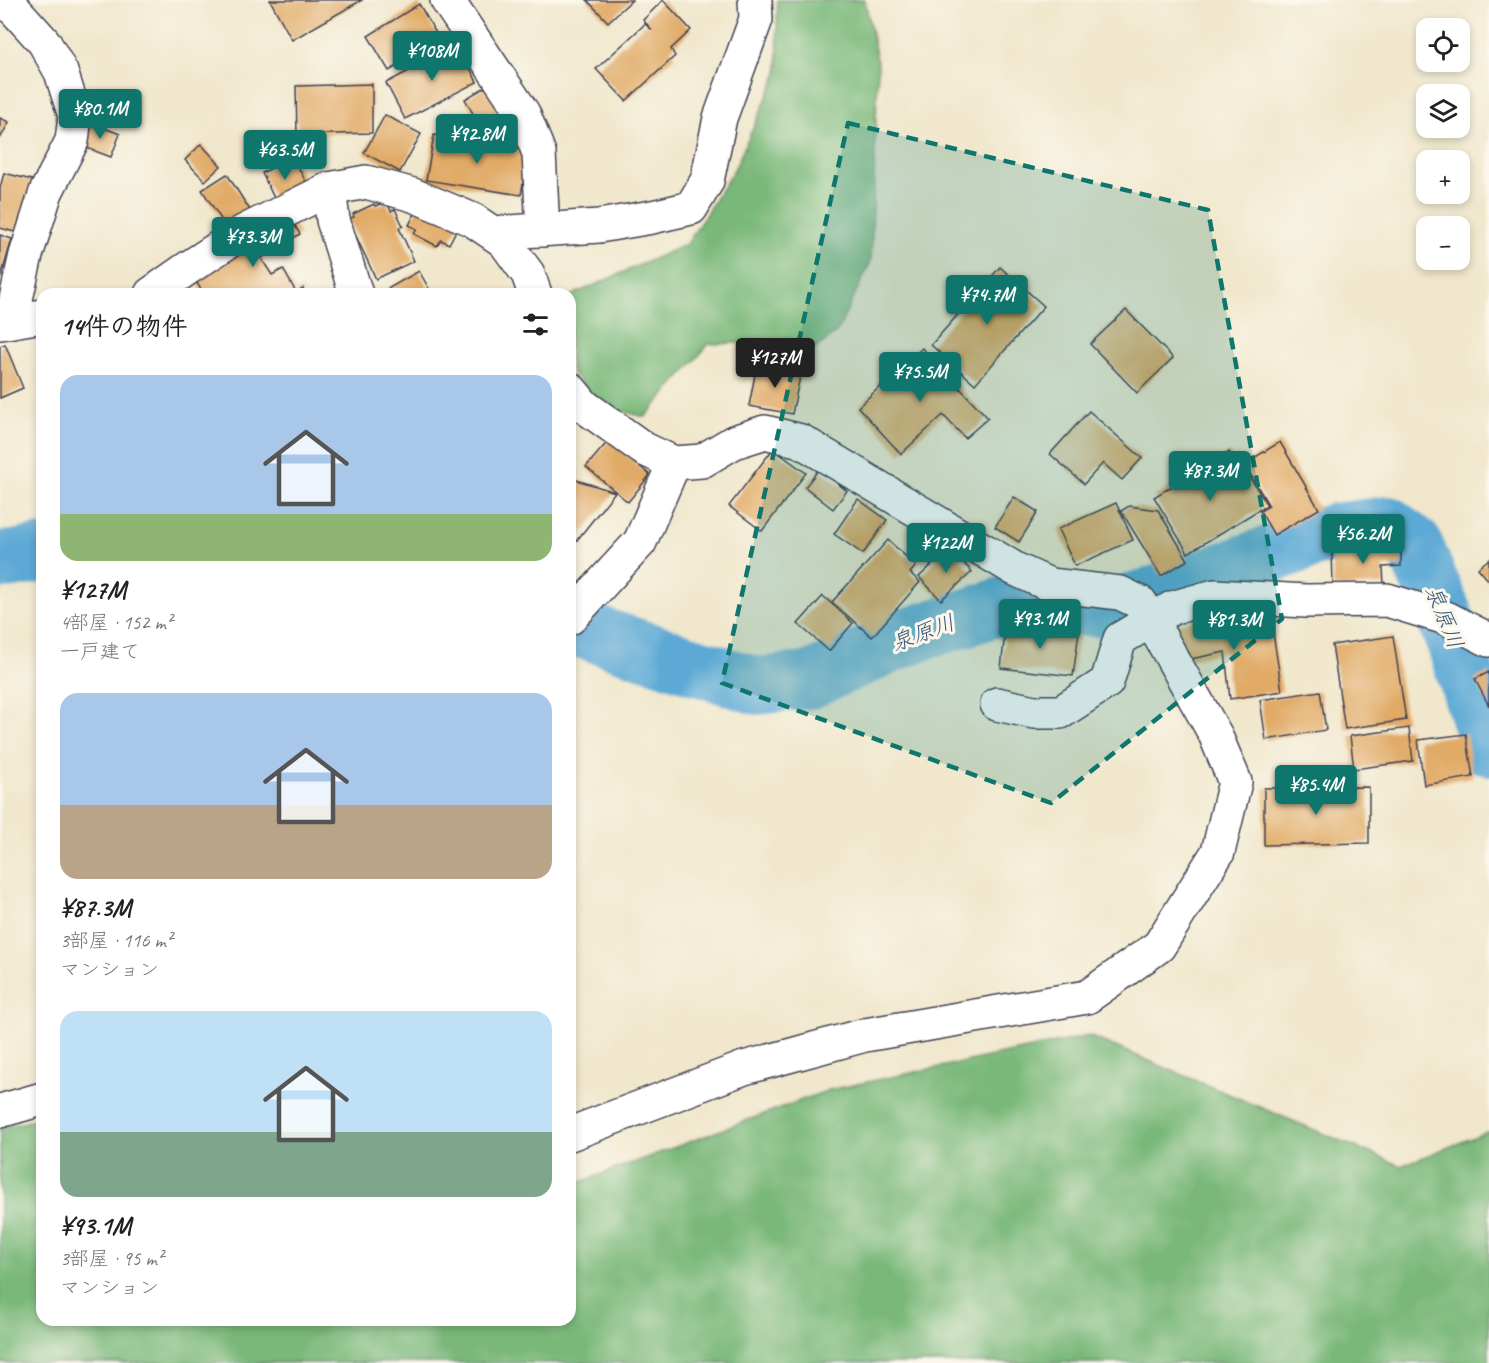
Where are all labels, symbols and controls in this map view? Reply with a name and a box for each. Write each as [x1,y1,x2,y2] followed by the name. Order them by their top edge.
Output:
[1416,18,1470,270] map controls
[1416,18,1470,72] button: locate
[390,31,474,82] pin: ¥108M
[407,38,457,63] text: ¥108M
[1416,84,1470,138] button: layers
[51,89,149,140] pin: ¥80.1M
[73,96,127,121] text: ¥80.1M
[428,114,526,165] pin: ¥92.8M
[450,121,504,146] text: ¥92.8M
[236,130,334,181] pin: ¥63.5M
[258,137,312,162] text: ¥63.5M
[1416,150,1470,204] button: +
[1416,216,1470,270] button: −
[204,217,302,268] pin: ¥73.3M
[226,224,280,249] text: ¥73.3M
[938,275,1036,326] pin: ¥74.7M
[960,282,1014,307] text: ¥74.7M
[519,308,552,341] icon: filters
[60,310,187,343] text: 14件の物件
[733,338,817,389] pin: ¥127M
[750,345,800,370] text: ¥127M
[871,352,969,403] pin: ¥75.5M
[893,359,947,384] text: ¥75.5M
[252,414,360,522] icon: home
[1161,451,1259,502] pin: ¥87.3M
[1183,458,1237,483] text: ¥87.3M
[1314,514,1412,565] pin: ¥56.2M
[1336,521,1390,546] text: ¥56.2M
[904,523,988,574] pin: ¥122M
[921,530,971,555] text: ¥122M
[60,573,126,606] text: ¥127M
[1419,581,1469,653] water label: 泉原川
[991,599,1089,650] pin: ¥93.1M
[1185,600,1283,651] pin: ¥81.3M
[1013,606,1067,631] text: ¥93.1M
[1207,607,1261,632] text: ¥81.3M
[887,609,959,657] water label: 泉原川
[60,610,172,635] text: 4部屋 · 152 m²
[60,639,140,664] text: 一戸建て
[252,732,360,840] icon: home
[1267,765,1365,816] pin: ¥85.4M
[1289,772,1343,797] text: ¥85.4M
[60,891,131,924] text: ¥87.3M
[60,928,172,953] text: 3部屋 · 116 m²
[60,957,159,982] text: マンション
[252,1050,360,1158] icon: home
[60,1209,131,1242] text: ¥93.1M
[60,1246,163,1271] text: 3部屋 · 95 m²
[60,1275,159,1300] text: マンション

